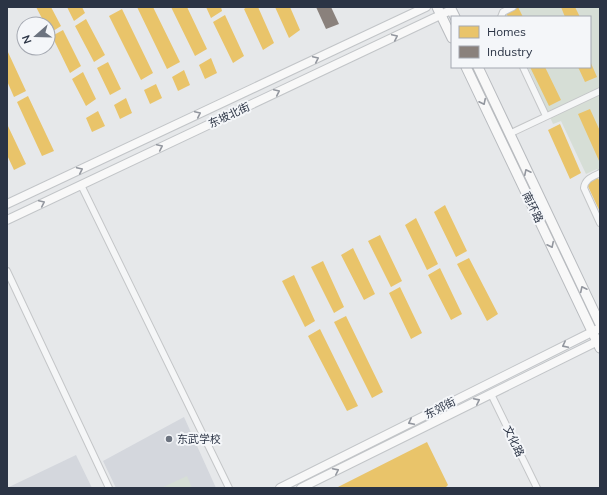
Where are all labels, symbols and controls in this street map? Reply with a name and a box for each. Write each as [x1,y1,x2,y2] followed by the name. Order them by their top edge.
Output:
[16,16,56,56] north arrow
[451,16,591,68] legend
[487,24,526,39] text: Homes
[19,33,35,46] text: N
[391,34,398,42] one-way arrow
[487,44,533,59] text: Industry
[311,56,319,64] one-way arrow
[273,89,281,97] one-way arrow
[478,98,486,105] one-way arrow
[206,99,252,131] street label: 东坡北街
[194,111,201,119] one-way arrow
[156,144,163,152] one-way arrow
[76,167,84,175] one-way arrow
[524,168,532,176] one-way arrow
[519,189,547,225] street label: 南环路
[38,200,46,208] one-way arrow
[546,240,554,248] one-way arrow
[580,286,588,293] one-way arrow
[562,341,569,348] one-way arrow
[422,394,458,422] street label: 东郊街
[473,398,480,406] one-way arrow
[408,417,416,425] one-way arrow
[500,423,528,459] street label: 文化路
[177,432,221,446] place label: 东武学校
[164,434,174,444] marker: 东武学校
[331,468,339,476] one-way arrow

